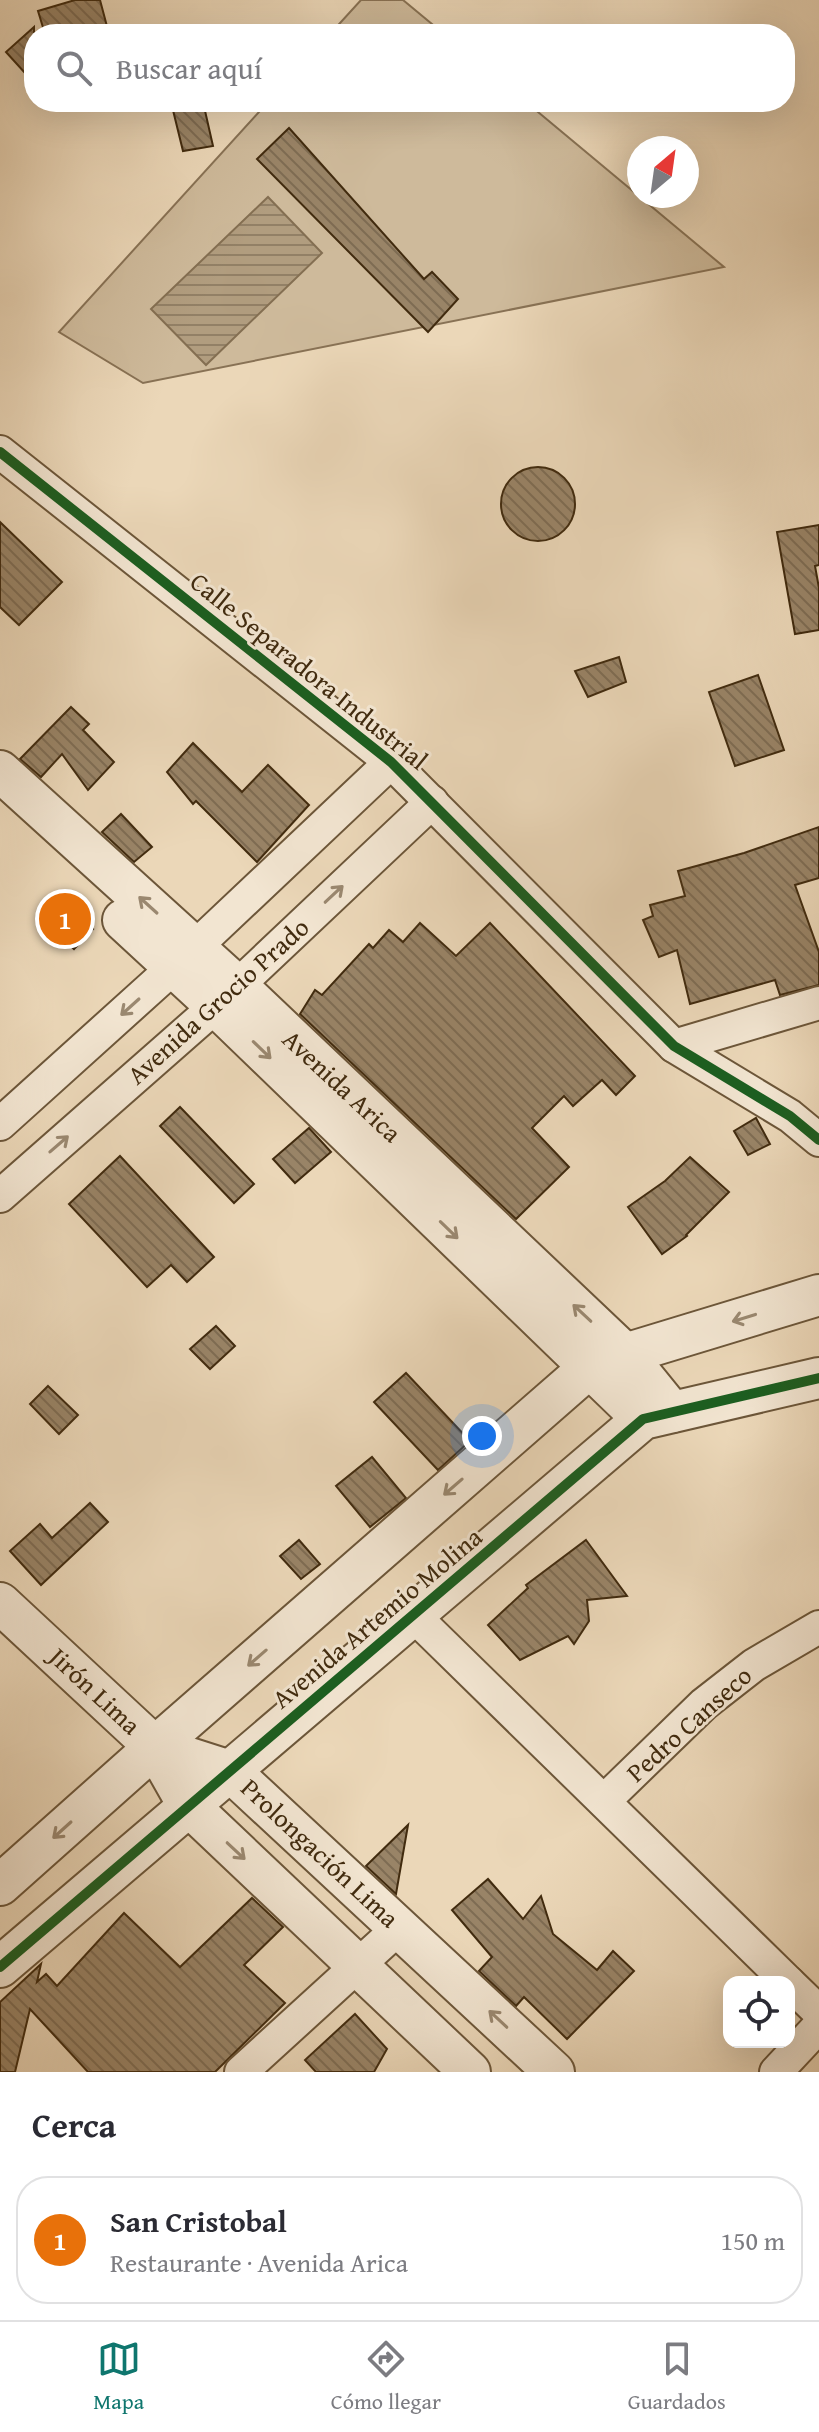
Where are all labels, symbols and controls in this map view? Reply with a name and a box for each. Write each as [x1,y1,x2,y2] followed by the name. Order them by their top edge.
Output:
[24,24,795,112] search box
[52,46,96,90] icon: search
[116,46,262,90] text: Buscar aquí
[627,136,699,208] north arrow
[182,562,437,779] street label: Calle Separadora Industrial
[324,885,344,904] one-way arrow
[39,889,91,949] pin: 1
[138,896,158,914] one-way arrow
[118,908,317,1093] street label: Avenida Grocio Prado
[120,998,140,1016] one-way arrow
[274,1020,411,1152] street label: Avenida Arica
[252,1040,272,1059] one-way arrow
[48,1135,68,1153] one-way arrow
[439,1221,459,1240] one-way arrow
[572,1304,592,1323] one-way arrow
[732,1311,758,1326] one-way arrow
[462,1416,502,1456] your location
[443,1478,464,1496] one-way arrow
[263,1517,491,1717] street label: Avenida Artemio Molina
[38,1636,151,1744] street label: Jirón Lima
[247,1649,267,1667] one-way arrow
[617,1656,760,1791] street label: Pedro Canseco
[232,1769,409,1937] street label: Prolongación Lima
[52,1820,72,1838] one-way arrow
[226,1841,246,1860] one-way arrow
[723,1976,795,2048] map controls
[723,1976,795,2048] button: locate
[488,2010,508,2028] one-way arrow
[32,2100,116,2149] text: Cerca
[110,2199,287,2243] text: San Cristobal
[53,2221,67,2260] text: 1
[720,2221,785,2260] text: 150 m
[110,2243,408,2282] text: Restaurante · Avenida Arica
[93,2337,144,2417] tab: Mapa
[331,2337,441,2417] tab: Cómo llegar
[628,2337,726,2417] tab: Guardados

